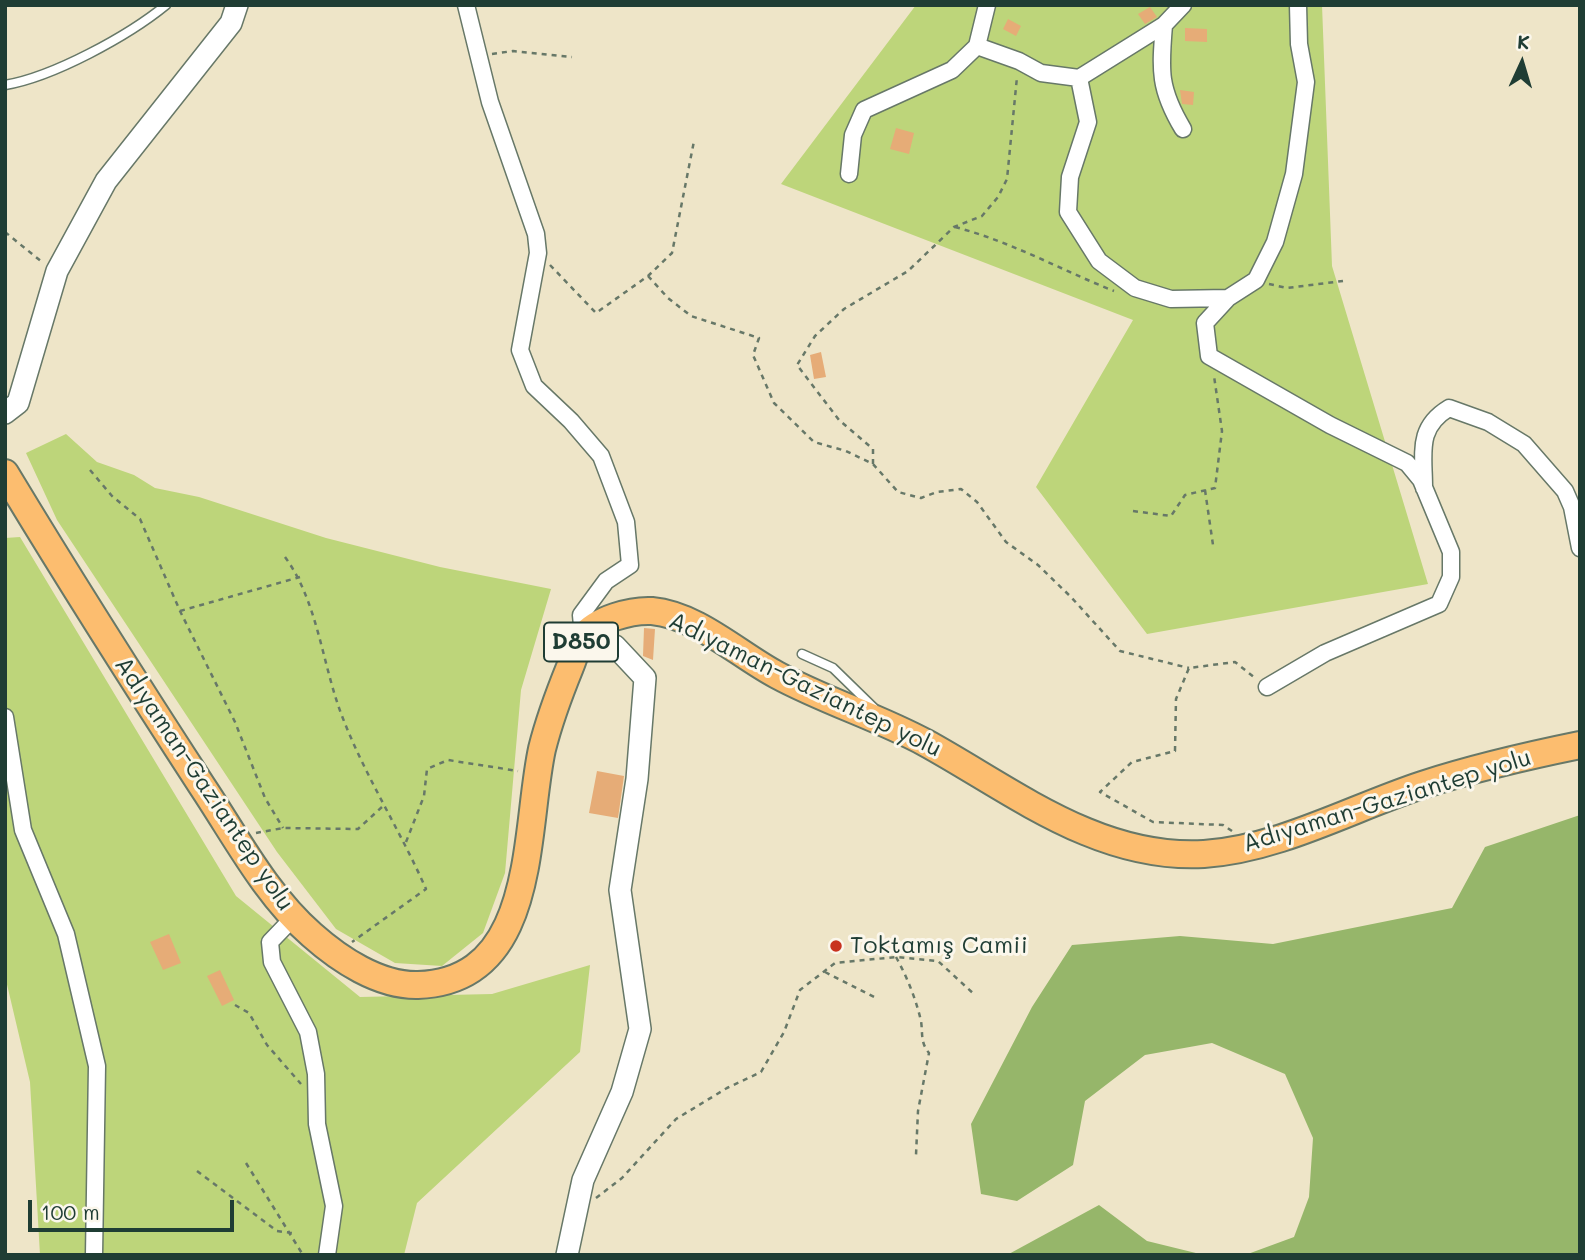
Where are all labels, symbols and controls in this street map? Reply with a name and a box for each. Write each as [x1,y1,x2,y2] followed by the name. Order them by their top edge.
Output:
[1487,28,1557,98] north arrow
[1516,29,1531,54] text: K
[664,606,946,764] street label: Adıyaman-Gaziantep yolu
[544,622,618,662] road number: D850
[108,652,300,916] street label: Adıyaman-Gaziantep yolu
[1239,743,1535,859] street label: Adıyaman-Gaziantep yolu
[850,932,1028,960] place label: Toktamış Camii
[828,938,844,954] marker: Toktamış Camii
[32,1186,238,1230] scale bar
[41,1198,100,1225] text: 100 m

